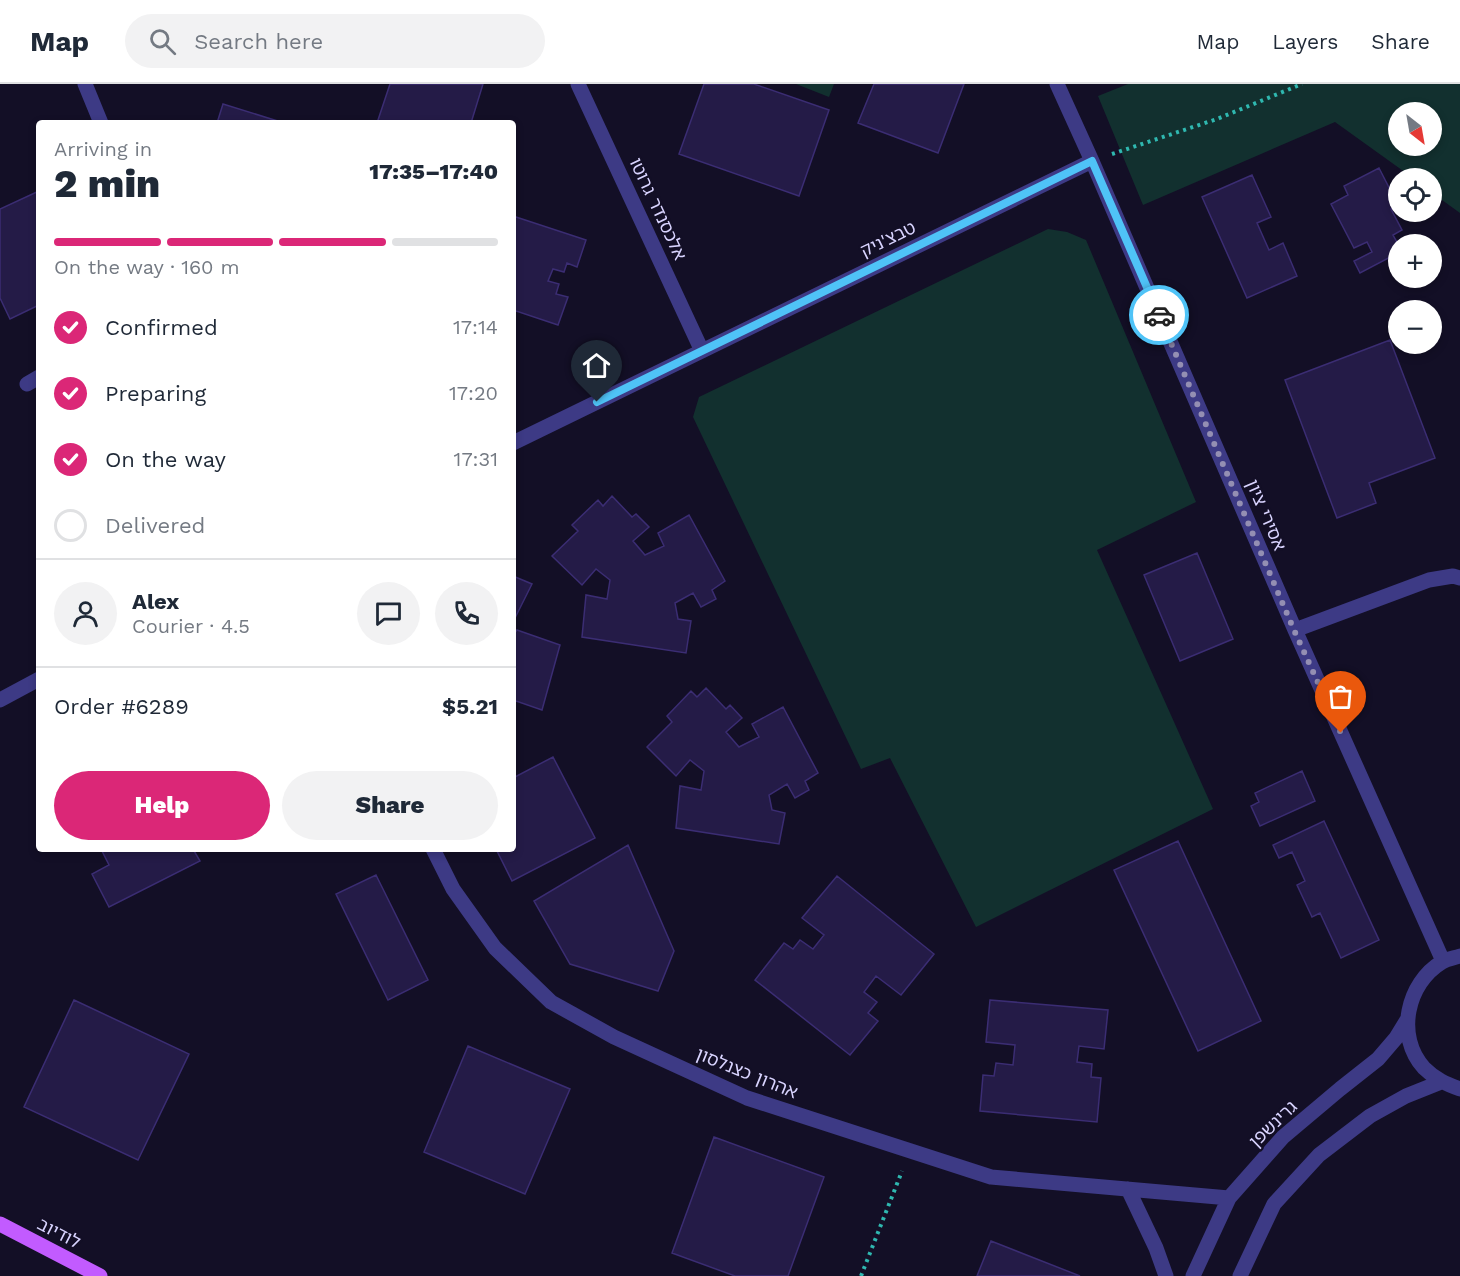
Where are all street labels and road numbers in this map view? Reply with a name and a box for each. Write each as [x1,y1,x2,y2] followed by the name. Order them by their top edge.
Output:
[626,154,691,263] street label: אלכסנדר גרוטו
[857,216,919,261] street label: טבצ'ניק
[1242,476,1291,553] street label: אסירי ציון
[693,1043,801,1102] street label: אהרון כצנלסון
[1244,1096,1301,1151] street label: גרינשפן
[34,1213,84,1252] street label: לודיוב

